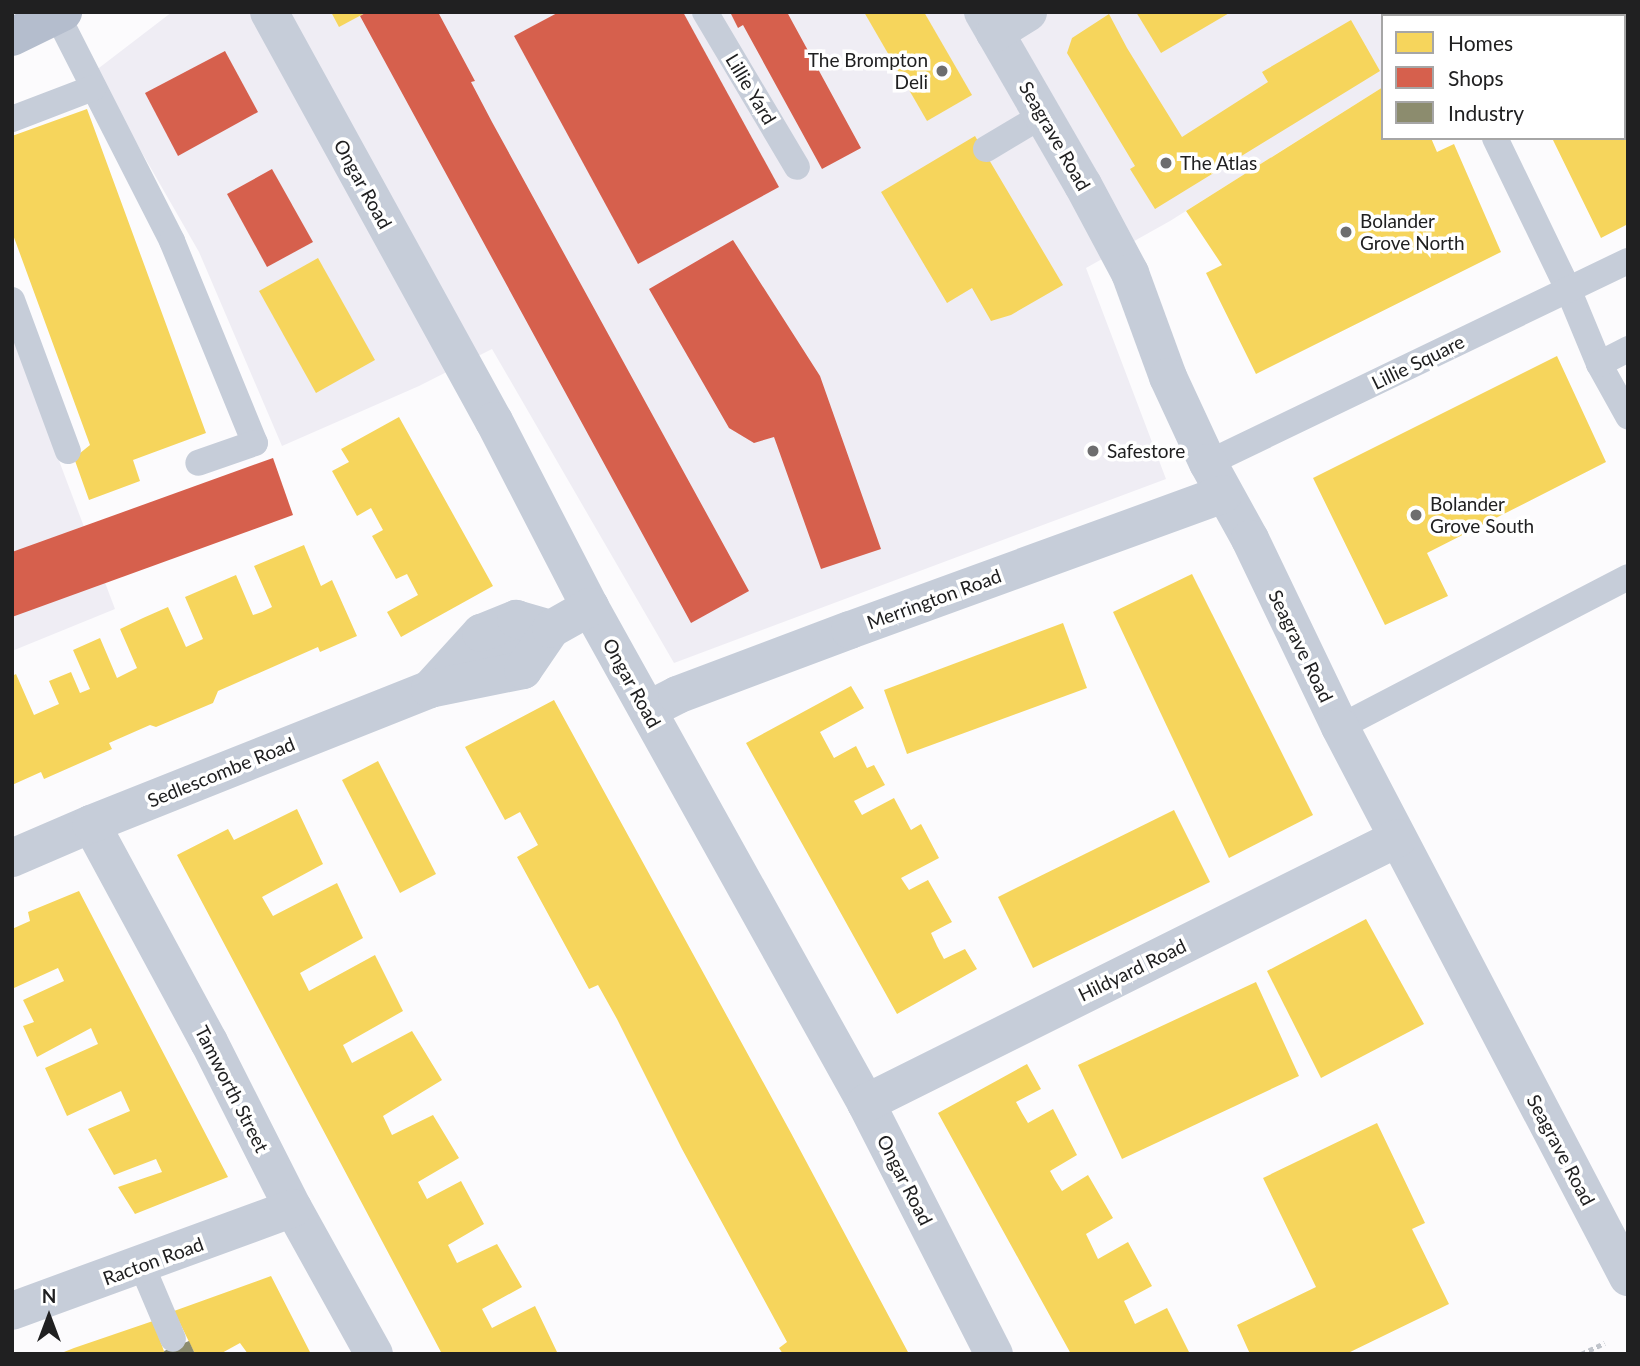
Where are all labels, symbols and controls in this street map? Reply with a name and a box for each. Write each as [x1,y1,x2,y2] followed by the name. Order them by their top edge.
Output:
[1381,14,1626,140] legend
[1448,30,1513,55] text: Homes
[721,49,781,129] street label: Lillie Yard
[808,49,928,93] place label: The Brompton Deli
[934,63,950,79] marker: The Brompton Deli
[1448,65,1504,90] text: Shops
[1015,77,1095,195] street label: Seagrave Road
[1448,100,1524,125] text: Industry
[329,135,397,233] street label: Ongar Road
[1180,152,1258,174] place label: The Atlas
[1158,155,1174,171] marker: The Atlas
[1360,210,1465,254] place label: Bolander Grove North
[1338,224,1354,240] marker: Bolander Grove North
[1368,330,1468,394] street label: Lillie Square
[1107,440,1185,462] place label: Safestore
[1085,443,1101,459] marker: Safestore
[1430,493,1534,537] place label: Bolander Grove South
[1408,507,1424,523] marker: Bolander Grove South
[864,564,1004,634] street label: Merrington Road
[1264,586,1338,706] street label: Seagrave Road
[598,634,666,732] street label: Ongar Road
[144,732,298,812] street label: Sedlescombe Road
[1074,934,1190,1006] street label: Hildyard Road
[190,1022,274,1156] street label: Tamworth Street
[1522,1091,1600,1209] street label: Seagrave Road
[872,1131,938,1229] street label: Ongar Road
[100,1232,206,1290] street label: Racton Road
[14,1282,84,1352] north arrow
[42,1284,56,1307] text: N

